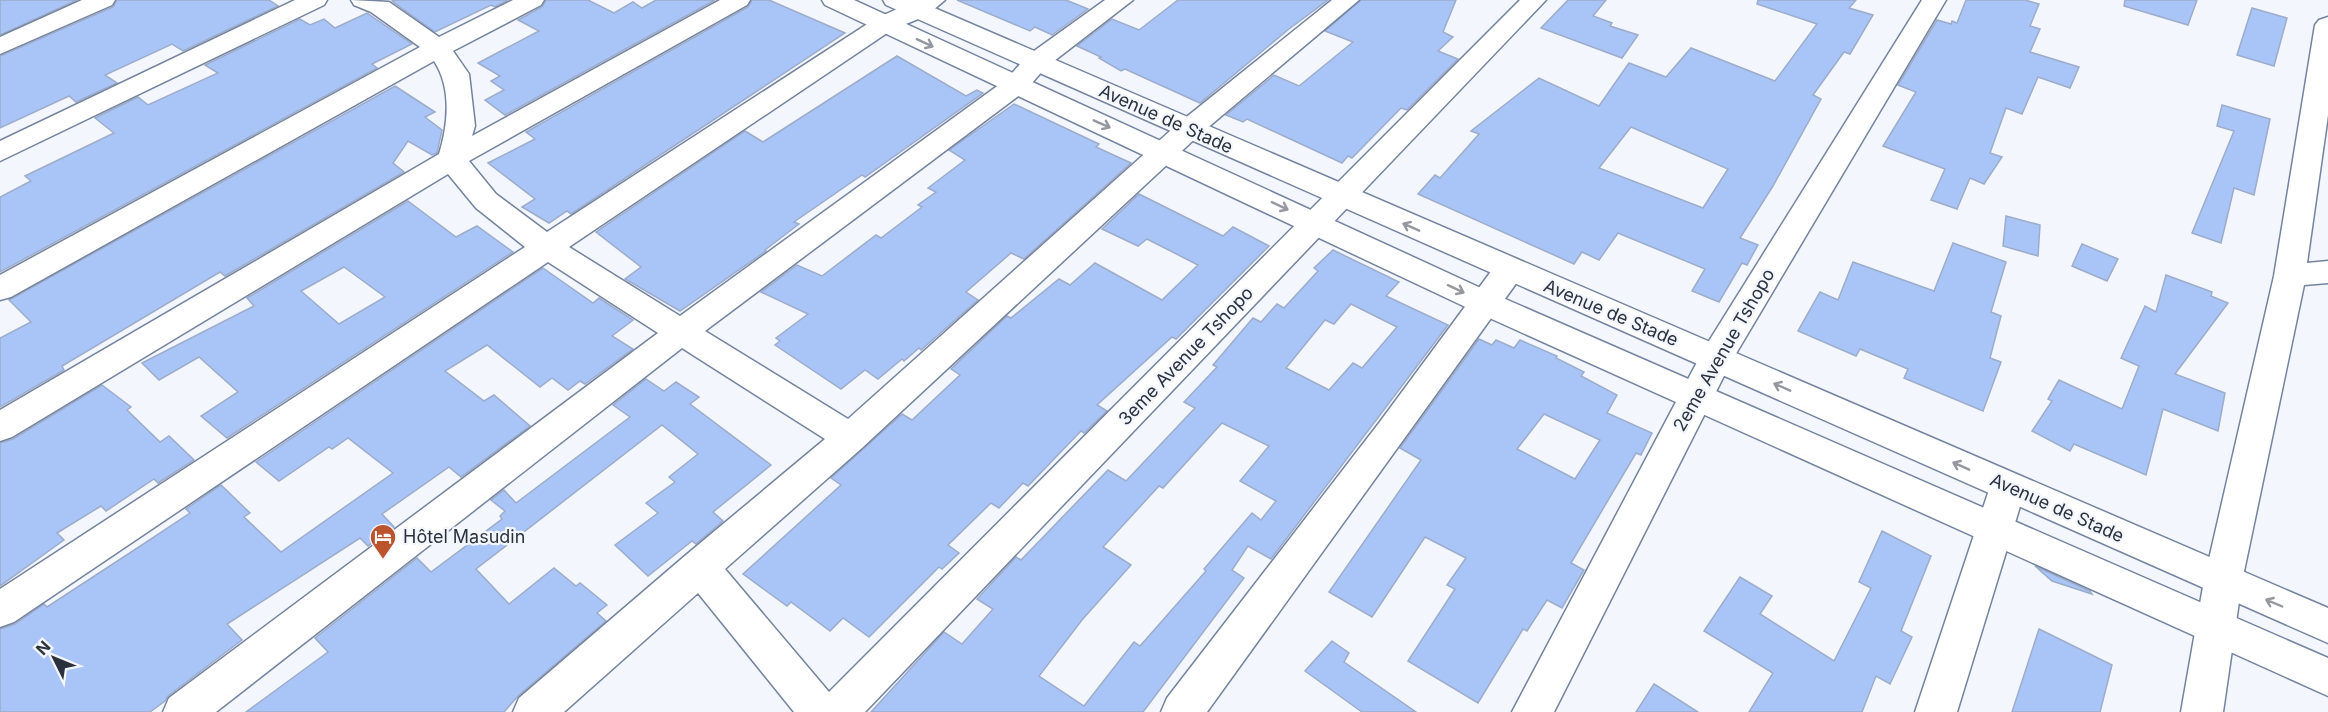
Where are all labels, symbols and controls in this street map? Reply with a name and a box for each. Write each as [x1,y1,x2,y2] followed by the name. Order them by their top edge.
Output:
[916,37,934,49] one-way arrow
[1096,80,1236,157] street label: Avenue de Stade
[1093,119,1111,131] one-way arrow
[1270,200,1288,212] one-way arrow
[1402,220,1420,232] one-way arrow
[1668,265,1779,435] street label: 2eme Avenue Tshopo
[1541,275,1682,350] street label: Avenue de Stade
[1114,282,1257,429] street label: 3eme Avenue Tshopo
[1447,283,1465,295] one-way arrow
[1774,381,1792,392] one-way arrow
[1952,460,1970,471] one-way arrow
[1987,469,2127,546] street label: Avenue de Stade
[368,522,398,560] hotel icon: Hôtel Masudin
[403,526,525,547] place label: Hôtel Masudin
[2266,597,2284,608] one-way arrow
[24,628,84,688] north arrow
[32,636,55,659] text: N

